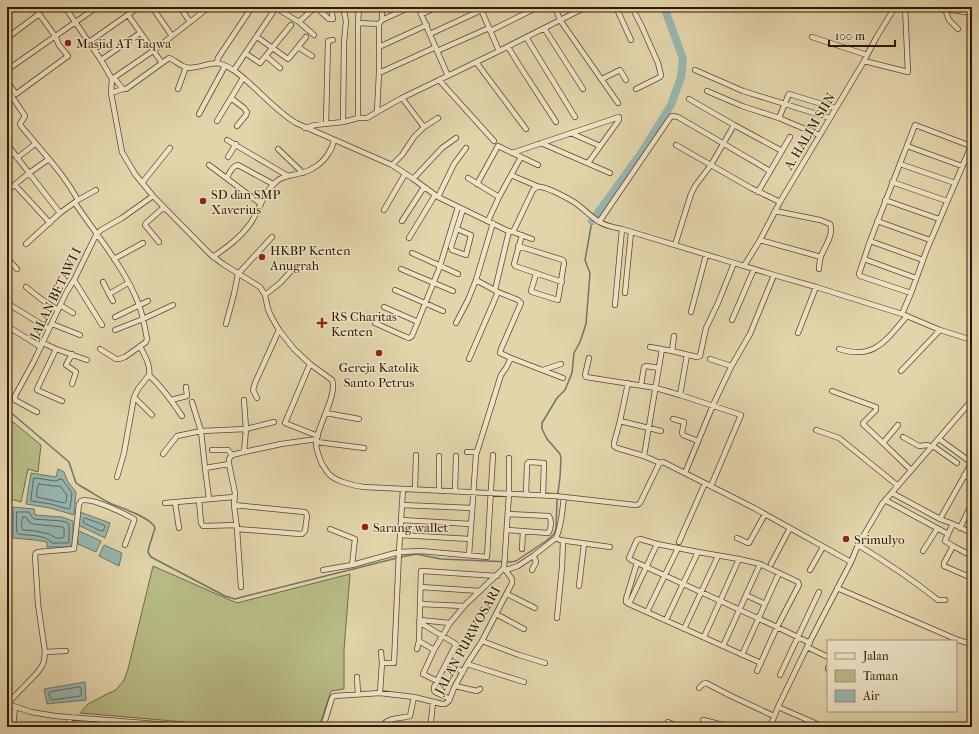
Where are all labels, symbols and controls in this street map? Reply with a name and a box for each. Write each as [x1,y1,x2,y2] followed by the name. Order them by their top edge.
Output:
[829,22,895,48] scale bar
[835,29,865,43] text: 100 m
[76,36,172,51] place label: Masjid AT Taqwa
[63,38,73,48] marker: Masjid AT Taqwa
[780,90,838,173] street label: A. HALIM SIIN
[211,187,280,217] place label: SD dan SMP Xaverius
[198,196,208,206] marker: SD dan SMP Xaverius
[269,243,351,273] place label: HKBP Kenten Anugrah
[26,245,84,342] street label: JALAN BETAWI I
[257,252,267,262] marker: HKBP Kenten Anugrah
[331,309,397,339] place label: RS Charitas Kenten
[316,317,328,329] marker: RS Charitas Kenten
[374,348,384,358] marker: Gereja Katolik Santo Petrus
[339,360,420,390] place label: Gereja Katolik Santo Petrus
[373,520,449,535] place label: Sarang wallet
[360,522,370,532] marker: Sarang wallet
[854,532,905,547] place label: Srimulyo
[841,534,851,544] marker: Srimulyo
[431,584,503,698] street label: JALAN PURWOSARI
[827,640,957,712] legend
[862,649,889,663] text: Jalan
[863,669,898,683] text: Taman
[862,689,880,703] text: Air

